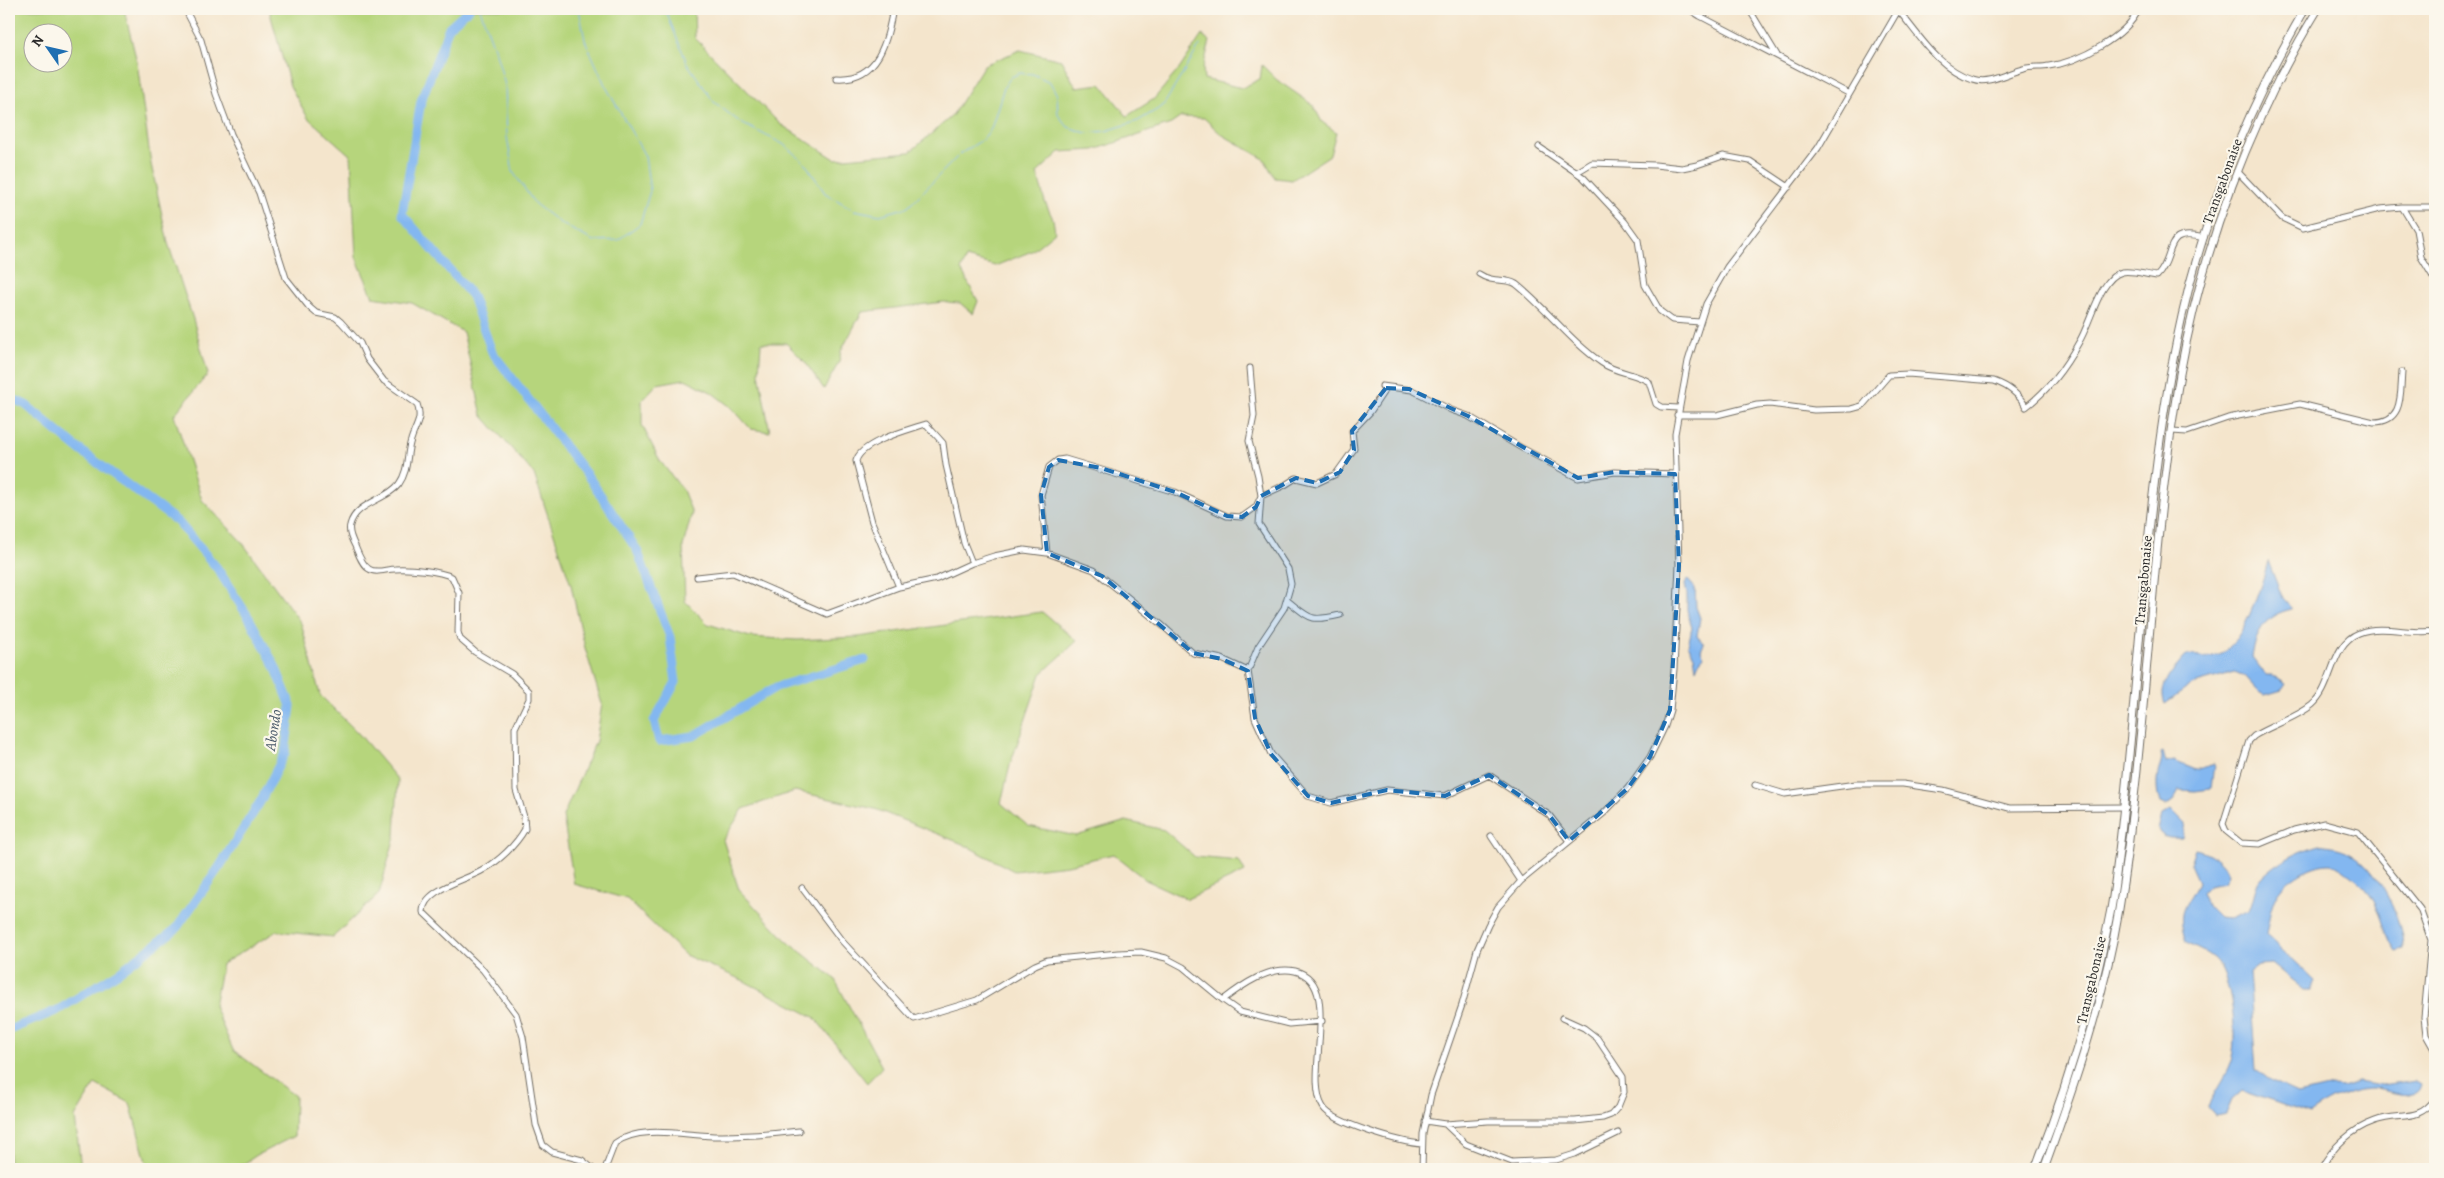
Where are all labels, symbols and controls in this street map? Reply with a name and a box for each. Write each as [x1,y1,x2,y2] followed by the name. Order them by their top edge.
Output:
[22,22,72,72] north arrow
[27,31,48,51] text: N
[2198,136,2247,227] street label: Transgabonaise
[2130,535,2157,626] street label: Transgabonaise
[260,708,286,753] water label: Abondo
[2072,934,2111,1026] street label: Transgabonaise

